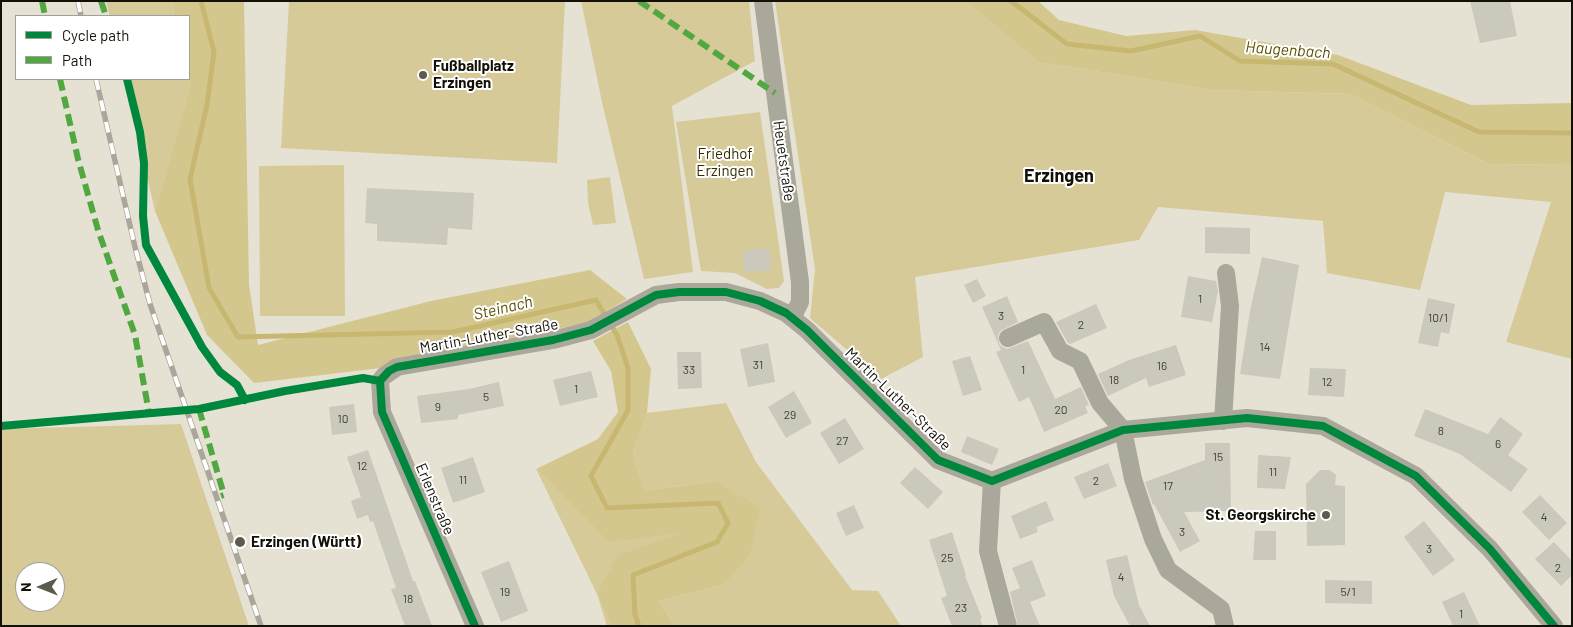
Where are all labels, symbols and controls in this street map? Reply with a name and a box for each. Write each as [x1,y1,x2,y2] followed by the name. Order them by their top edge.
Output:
[15,15,190,80] legend
[62,26,129,44] text: Cycle path
[1245,37,1331,63] water label: Haugenbach
[62,51,92,69] text: Path
[433,57,514,92] place label: Fußballplatz Erzingen
[417,69,429,81] marker: Fußballplatz Erzingen
[769,119,799,203] street label: Heuetstraße
[696,145,754,180] park label: Friedhof Erzingen
[1024,165,1094,187] district label: Erzingen
[472,292,534,324] water label: Steinach
[1198,292,1202,306] house number: 1
[998,309,1004,323] house number: 3
[1428,311,1448,325] house number: 10/1
[418,315,560,357] street label: Martin-Luther-Straße
[1078,318,1084,332] house number: 2
[1260,340,1270,354] house number: 14
[841,344,955,454] street label: Martin-Luther-Straße
[753,358,763,372] house number: 31
[1157,359,1167,373] house number: 16
[683,363,695,377] house number: 33
[1021,363,1025,377] house number: 1
[1109,373,1119,387] house number: 18
[1322,375,1332,389] house number: 12
[574,382,578,396] house number: 1
[483,390,489,404] house number: 5
[435,400,441,414] house number: 9
[1054,403,1068,417] house number: 20
[784,408,796,422] house number: 29
[338,412,348,426] house number: 10
[1438,424,1444,438] house number: 8
[836,434,848,448] house number: 27
[1495,437,1501,451] house number: 6
[1213,450,1223,464] house number: 15
[357,459,367,473] house number: 12
[412,460,458,538] street label: Erlenstraße
[1269,465,1277,479] house number: 11
[459,473,467,487] house number: 11
[1093,474,1099,488] house number: 2
[1163,479,1173,493] house number: 17
[1206,506,1316,524] place label: St. Georgskirche
[1320,509,1332,521] marker: St. Georgskirche
[1541,510,1547,524] house number: 4
[1179,525,1185,539] house number: 3
[251,533,361,551] place label: Erzingen (Württ)
[233,535,247,549] marker: Erzingen (Württ)
[1426,542,1432,556] house number: 3
[941,551,953,565] house number: 25
[1555,561,1561,575] house number: 2
[15,562,65,612] north arrow
[1118,570,1124,584] house number: 4
[17,582,34,592] text: N
[500,585,510,599] house number: 19
[1340,585,1356,599] house number: 5/1
[403,592,413,606] house number: 18
[955,601,967,615] house number: 23
[1459,607,1463,621] house number: 1

